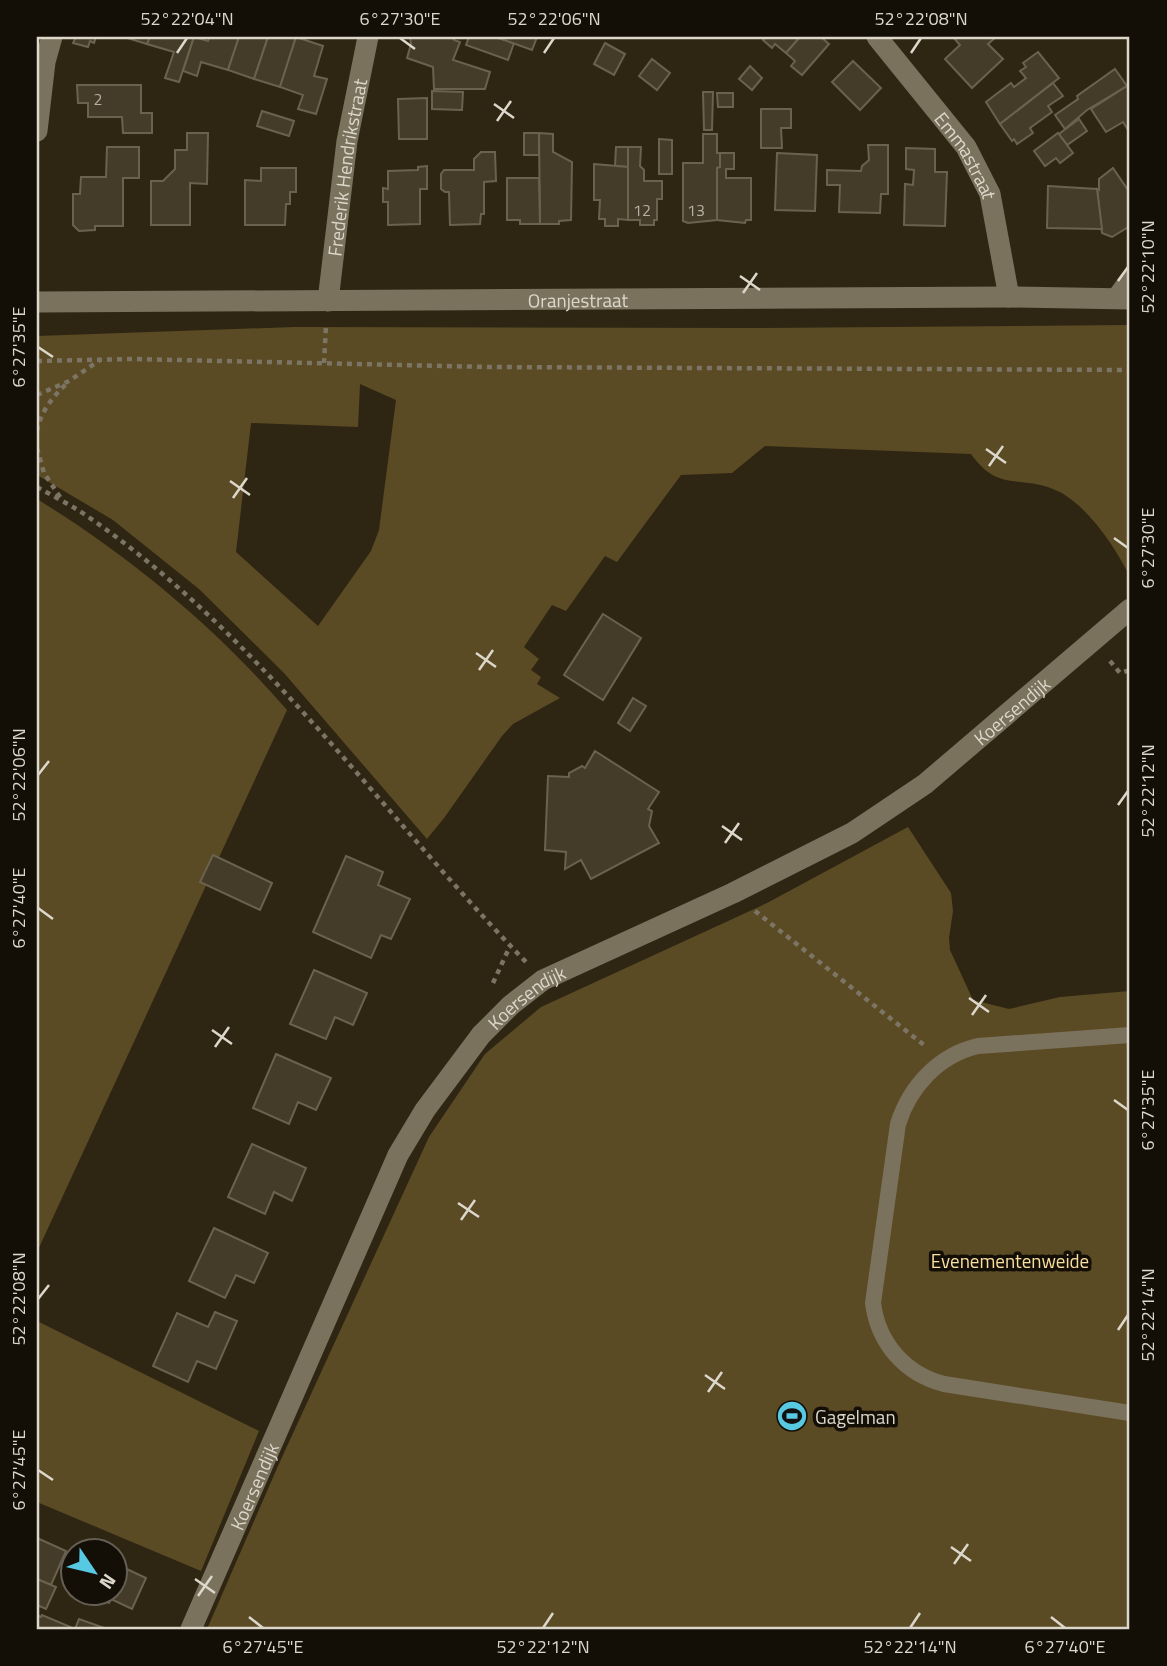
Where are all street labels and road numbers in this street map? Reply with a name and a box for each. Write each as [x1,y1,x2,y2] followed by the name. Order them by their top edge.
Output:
[319,75,374,258] street label: Frederik Hendrikstraat
[928,105,1005,201] street label: Emmastraat
[528,284,629,314] street label: Oranjestraat
[967,669,1056,752] street label: Koersendijk
[480,957,570,1036] street label: Koersendijk
[222,1438,285,1534] street label: Koersendijk

